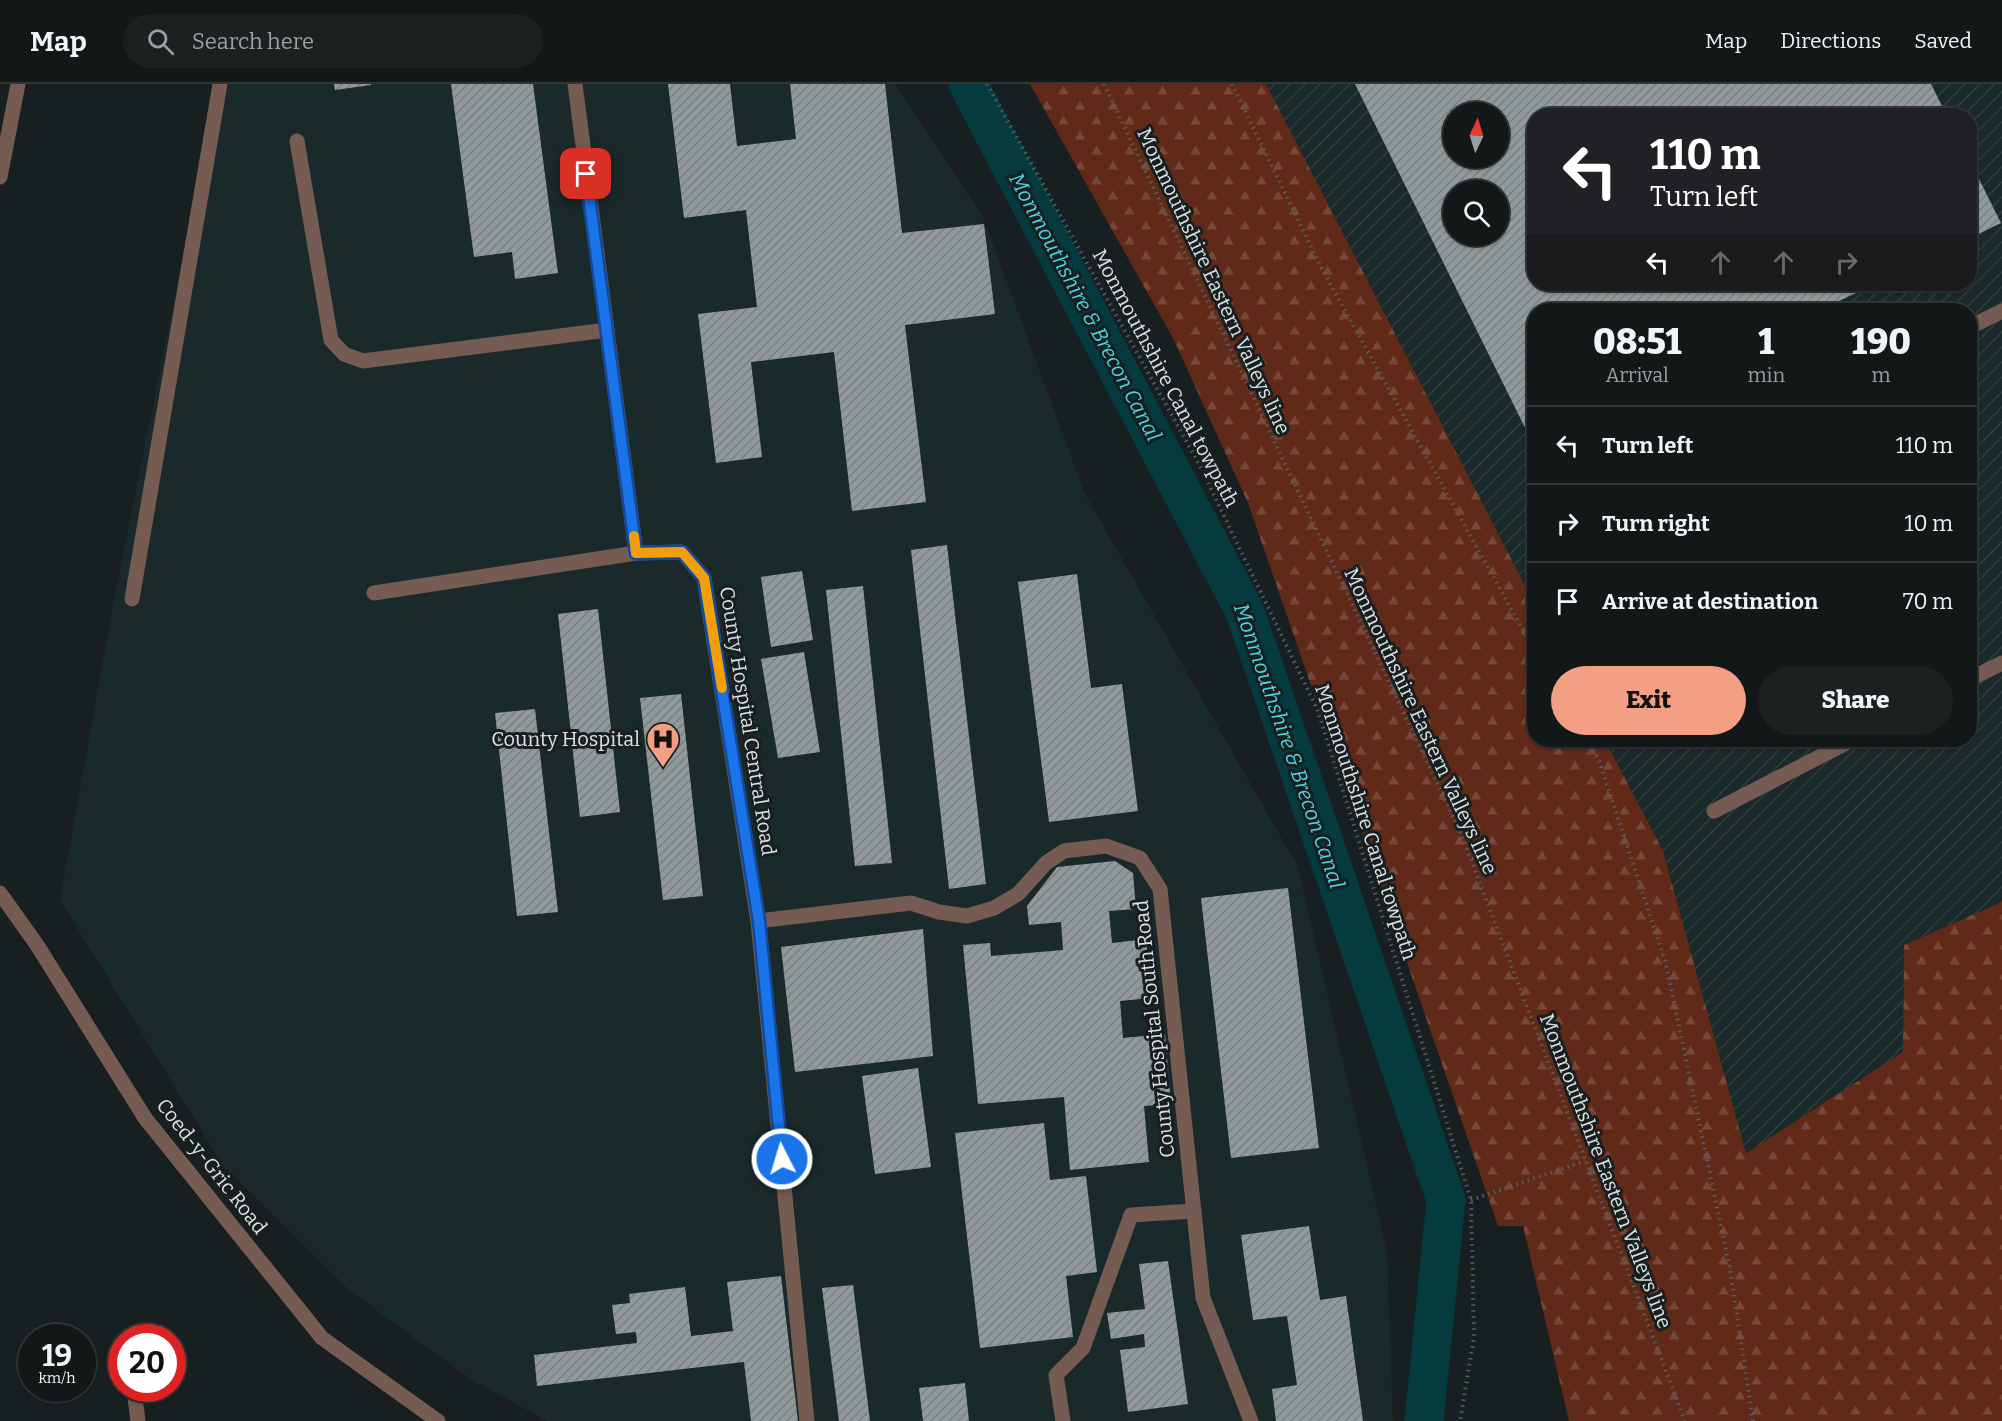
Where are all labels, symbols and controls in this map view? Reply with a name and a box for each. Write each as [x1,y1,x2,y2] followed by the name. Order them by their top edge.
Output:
[123,14,543,68] search box
[30,25,87,58] text: Map
[144,25,177,58] icon: search
[192,28,314,55] text: Search here
[1705,28,1747,54] text: Map
[1780,28,1881,54] text: Directions
[1914,28,1972,54] text: Saved
[1443,102,1509,168] north arrow
[1443,102,1509,246] map controls
[1132,124,1296,438] street label: Monmouthshire Eastern Valleys line
[1650,130,1761,180] text: 110 m
[1551,132,1629,210] icon: left
[560,148,611,199] pin
[569,157,602,190] icon: arrive
[1003,168,1167,446] water label: Monmouthshire & Brecon Canal
[1443,180,1509,246] button: search
[1650,181,1758,213] text: Turn left
[1088,245,1245,511] street label: Monmouthshire Canal towpath
[1641,246,1674,279] icon: left
[1704,246,1737,279] icon: ahead
[1767,246,1800,279] icon: ahead
[1830,246,1863,279] icon: right
[1593,320,1681,364] text: 08:51
[1758,320,1774,364] text: 1
[1851,320,1911,364] text: 190
[1606,363,1669,387] text: Arrival
[1747,363,1785,387] text: min
[1871,363,1891,387] text: m
[1551,429,1584,462] icon: left
[1602,432,1694,459] text: Turn left
[1896,432,1953,459] text: 110 m
[1551,507,1584,540] icon: right
[1602,510,1710,537] text: Turn right
[1905,510,1953,537] text: 10 m
[1339,564,1503,878] street label: Monmouthshire Eastern Valleys line
[715,585,781,857] street label: County Hospital Central Road
[1551,585,1584,618] icon: arrive
[1602,588,1818,615] text: Arrive at destination
[1903,588,1953,615] text: 70 m
[1228,600,1350,892] water label: Monmouthshire & Brecon Canal
[1551,666,1746,735] button: Exit
[1758,666,1953,735] button: Share
[1310,681,1422,963] street label: Monmouthshire Canal towpath
[645,721,681,768] hospital icon: County Hospital
[491,727,640,751] place label: County Hospital
[1129,899,1179,1159] street label: County Hospital South Road
[1535,1010,1677,1332] street label: Monmouthshire Eastern Valleys line
[152,1093,272,1239] street label: Coed-y-Gric Road
[750,1127,814,1191] position arrow
[108,1324,186,1402] speed limit sign: 20
[42,1338,72,1374] text: 19
[38,1369,76,1387] text: km/h

